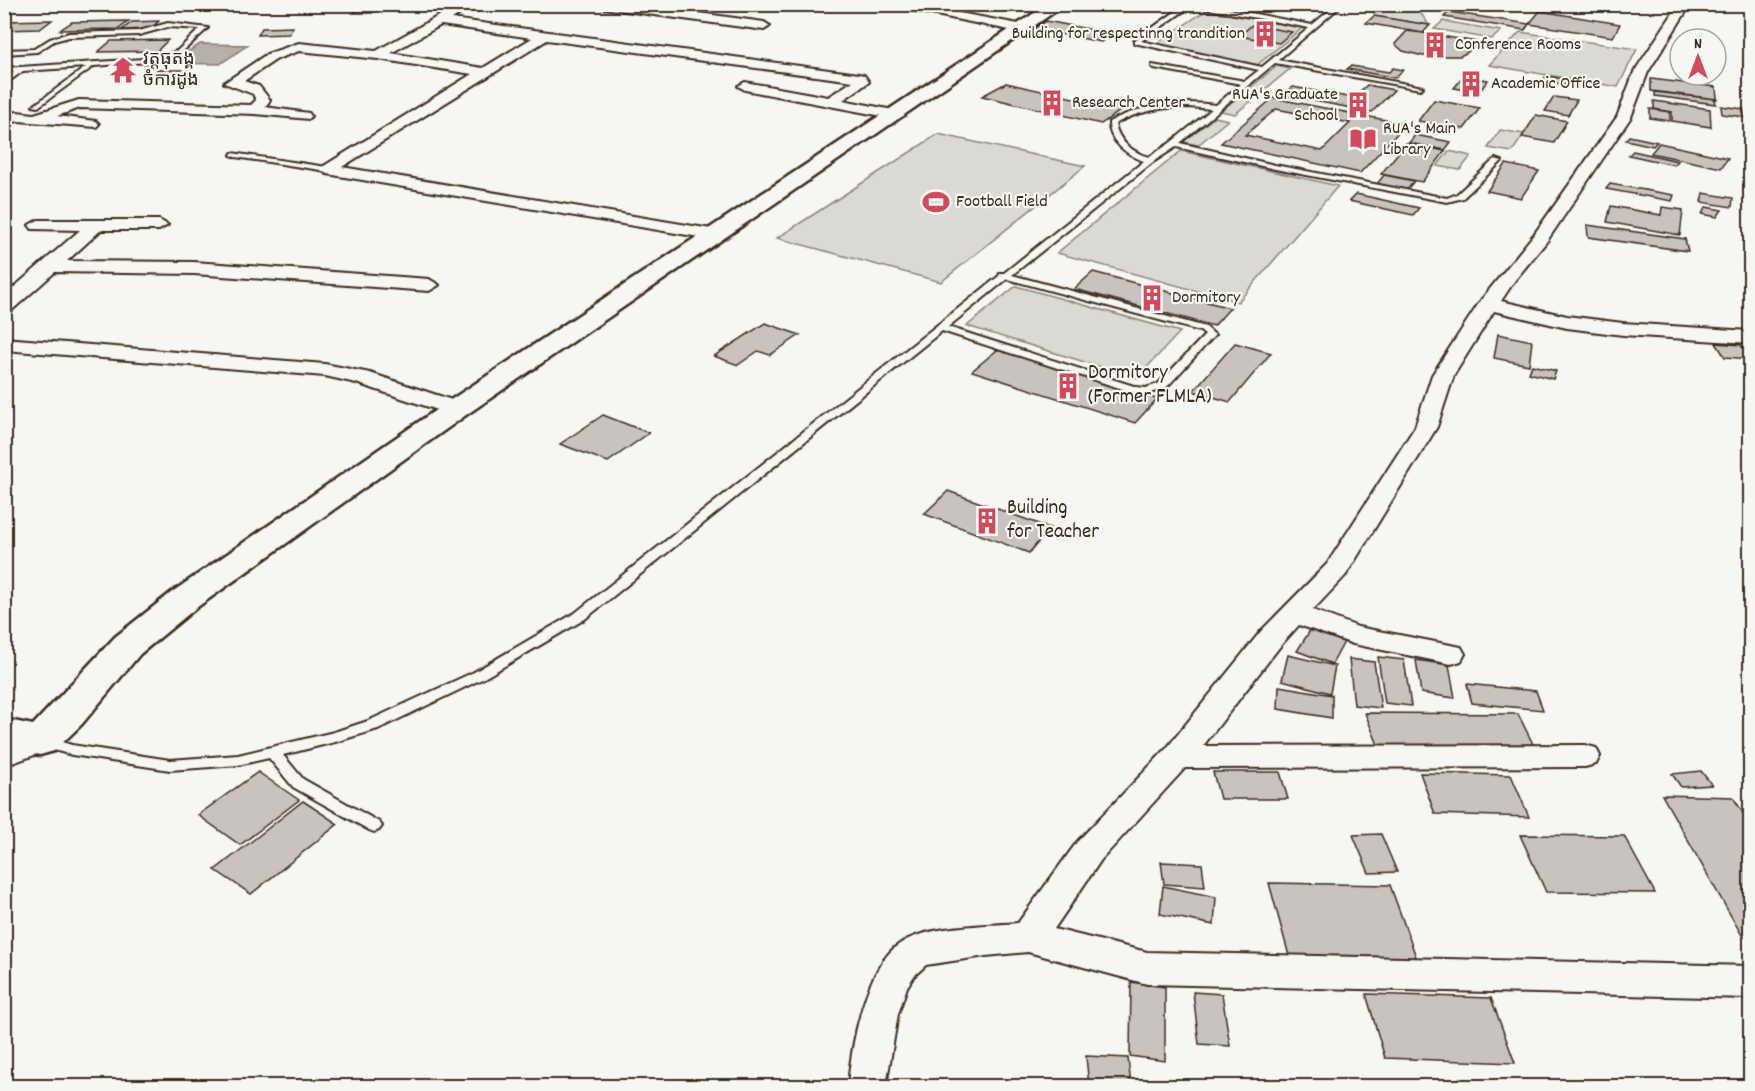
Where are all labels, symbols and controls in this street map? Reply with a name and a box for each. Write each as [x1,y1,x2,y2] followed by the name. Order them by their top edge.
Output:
[1250,19,1280,49] building icon: Building for respectinng trandition
[1012,22,1245,47] place label: Building for respectinng trandition
[1668,27,1728,87] north arrow
[1420,30,1450,60] building icon: Conference Rooms
[1455,33,1581,58] place label: Conference Rooms
[1694,33,1702,56] text: N
[143,48,199,94] place label: វត្តធុតង្គ ចំការដូង
[108,55,138,85] temple icon: វត្តធុតង្គ ចំការដូង
[1456,69,1486,99] building icon: Academic Office
[1491,72,1600,97] place label: Academic Office
[1232,83,1339,129] place label: RUA's Graduate School
[1037,88,1067,118] building icon: Research Center
[1343,90,1373,120] building icon: RUA's Graduate School
[1072,91,1186,116] place label: Research Center
[1383,117,1456,163] place label: RUA's Main Library
[1348,124,1378,154] library icon: RUA's Main Library
[921,187,951,217] sports icon: Football Field
[956,190,1048,215] place label: Football Field
[1137,283,1167,313] building icon: Dormitory
[1172,286,1241,311] place label: Dormitory
[1088,359,1212,413] place label: Dormitory (Former FLMLA)
[1053,371,1083,401] building icon: Dormitory (Former FLMLA)
[1007,494,1099,548] place label: Building for Teacher
[972,506,1002,536] building icon: Building for Teacher

